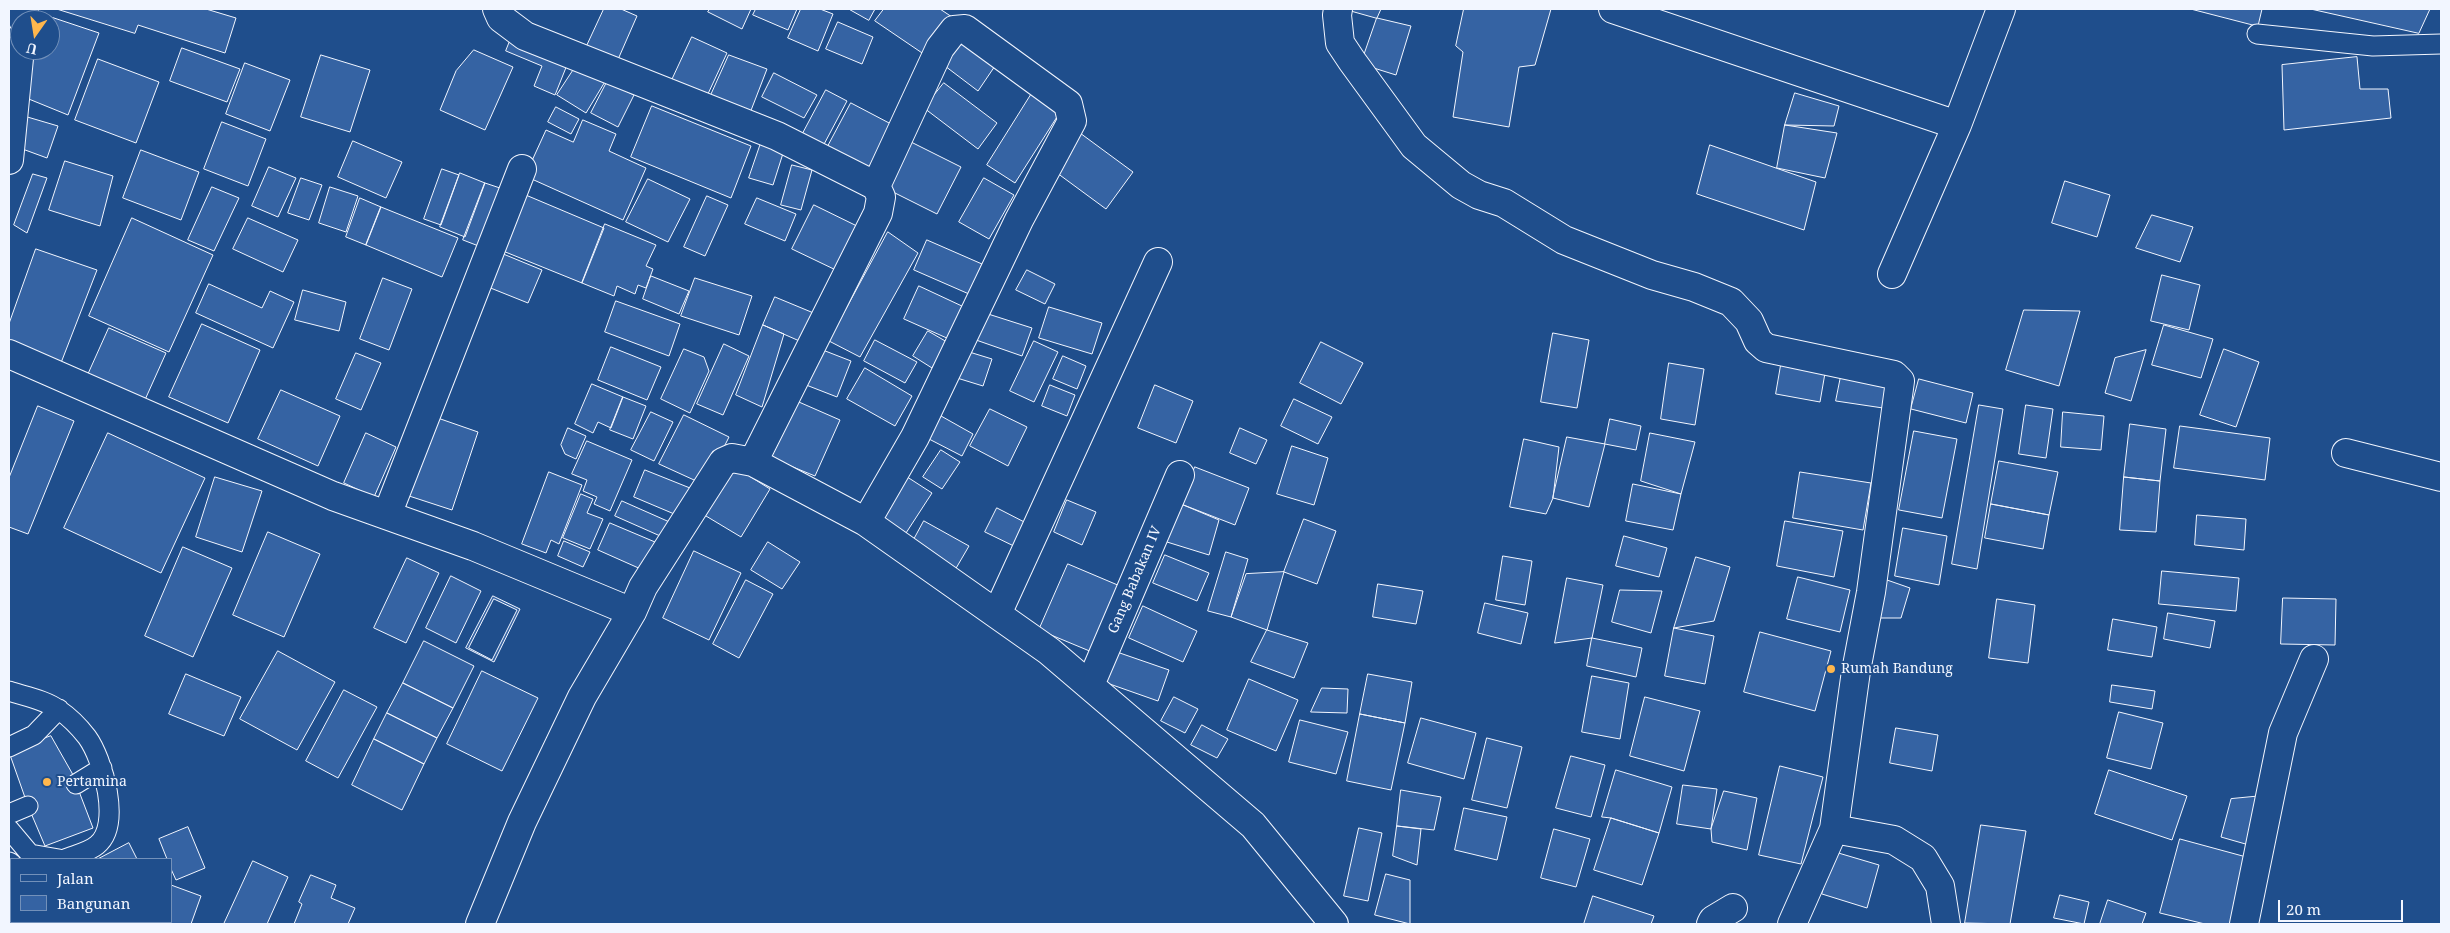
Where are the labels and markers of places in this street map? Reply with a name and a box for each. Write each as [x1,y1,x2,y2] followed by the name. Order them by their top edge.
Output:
[1841,661,1953,677] place label: Rumah Bandung
[1825,663,1837,675] marker: Rumah Bandung
[57,774,127,790] place label: Pertamina
[41,776,53,788] marker: Pertamina

